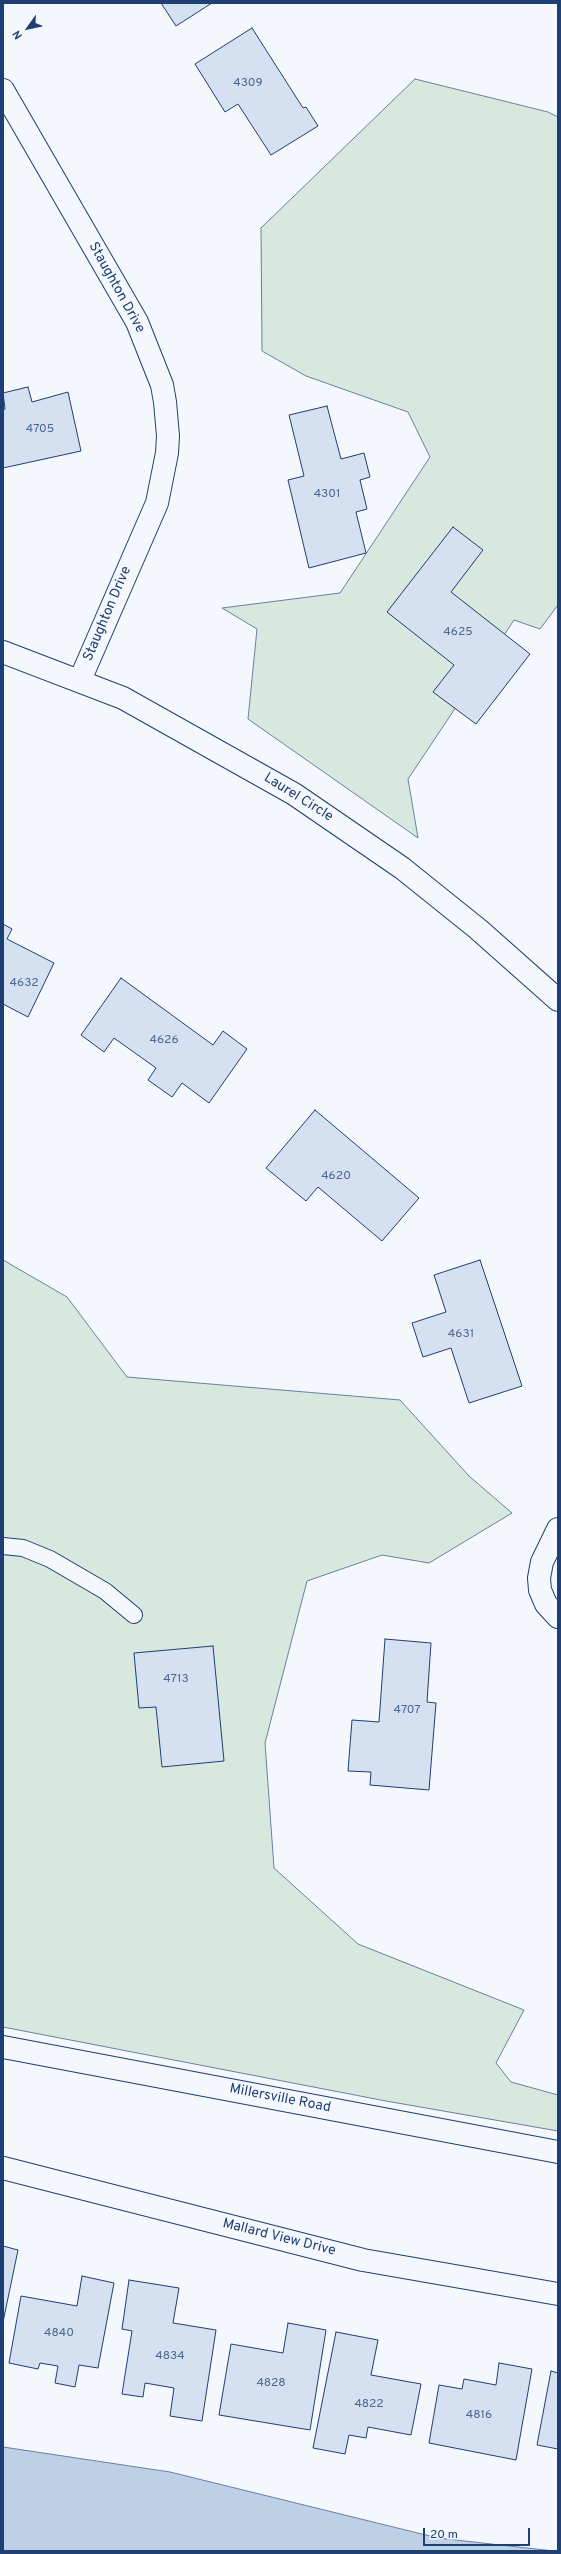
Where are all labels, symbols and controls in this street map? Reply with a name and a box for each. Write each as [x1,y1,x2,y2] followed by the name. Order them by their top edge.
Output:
[8,8,48,48] north arrow
[10,27,26,42] text: N
[233,77,263,91] house number: 4309
[84,240,148,336] street label: Staughton Drive
[26,423,54,437] house number: 4705
[314,488,340,502] house number: 4301
[80,564,136,664] street label: Staughton Drive
[443,626,473,640] house number: 4625
[260,770,336,826] street label: Laurel Circle
[10,977,38,991] house number: 4632
[149,1034,179,1048] house number: 4626
[321,1170,351,1184] house number: 4620
[448,1328,474,1342] house number: 4631
[163,1673,189,1687] house number: 4713
[394,1704,420,1718] house number: 4707
[228,2081,332,2117] street label: Millersville Road
[221,2216,337,2260] street label: Mallard View Drive
[44,2327,74,2341] house number: 4840
[155,2350,185,2364] house number: 4834
[256,2377,286,2391] house number: 4828
[354,2398,384,2412] house number: 4822
[466,2409,492,2423] house number: 4816
[425,2520,532,2546] scale bar
[430,2527,458,2543] text: 20 m

